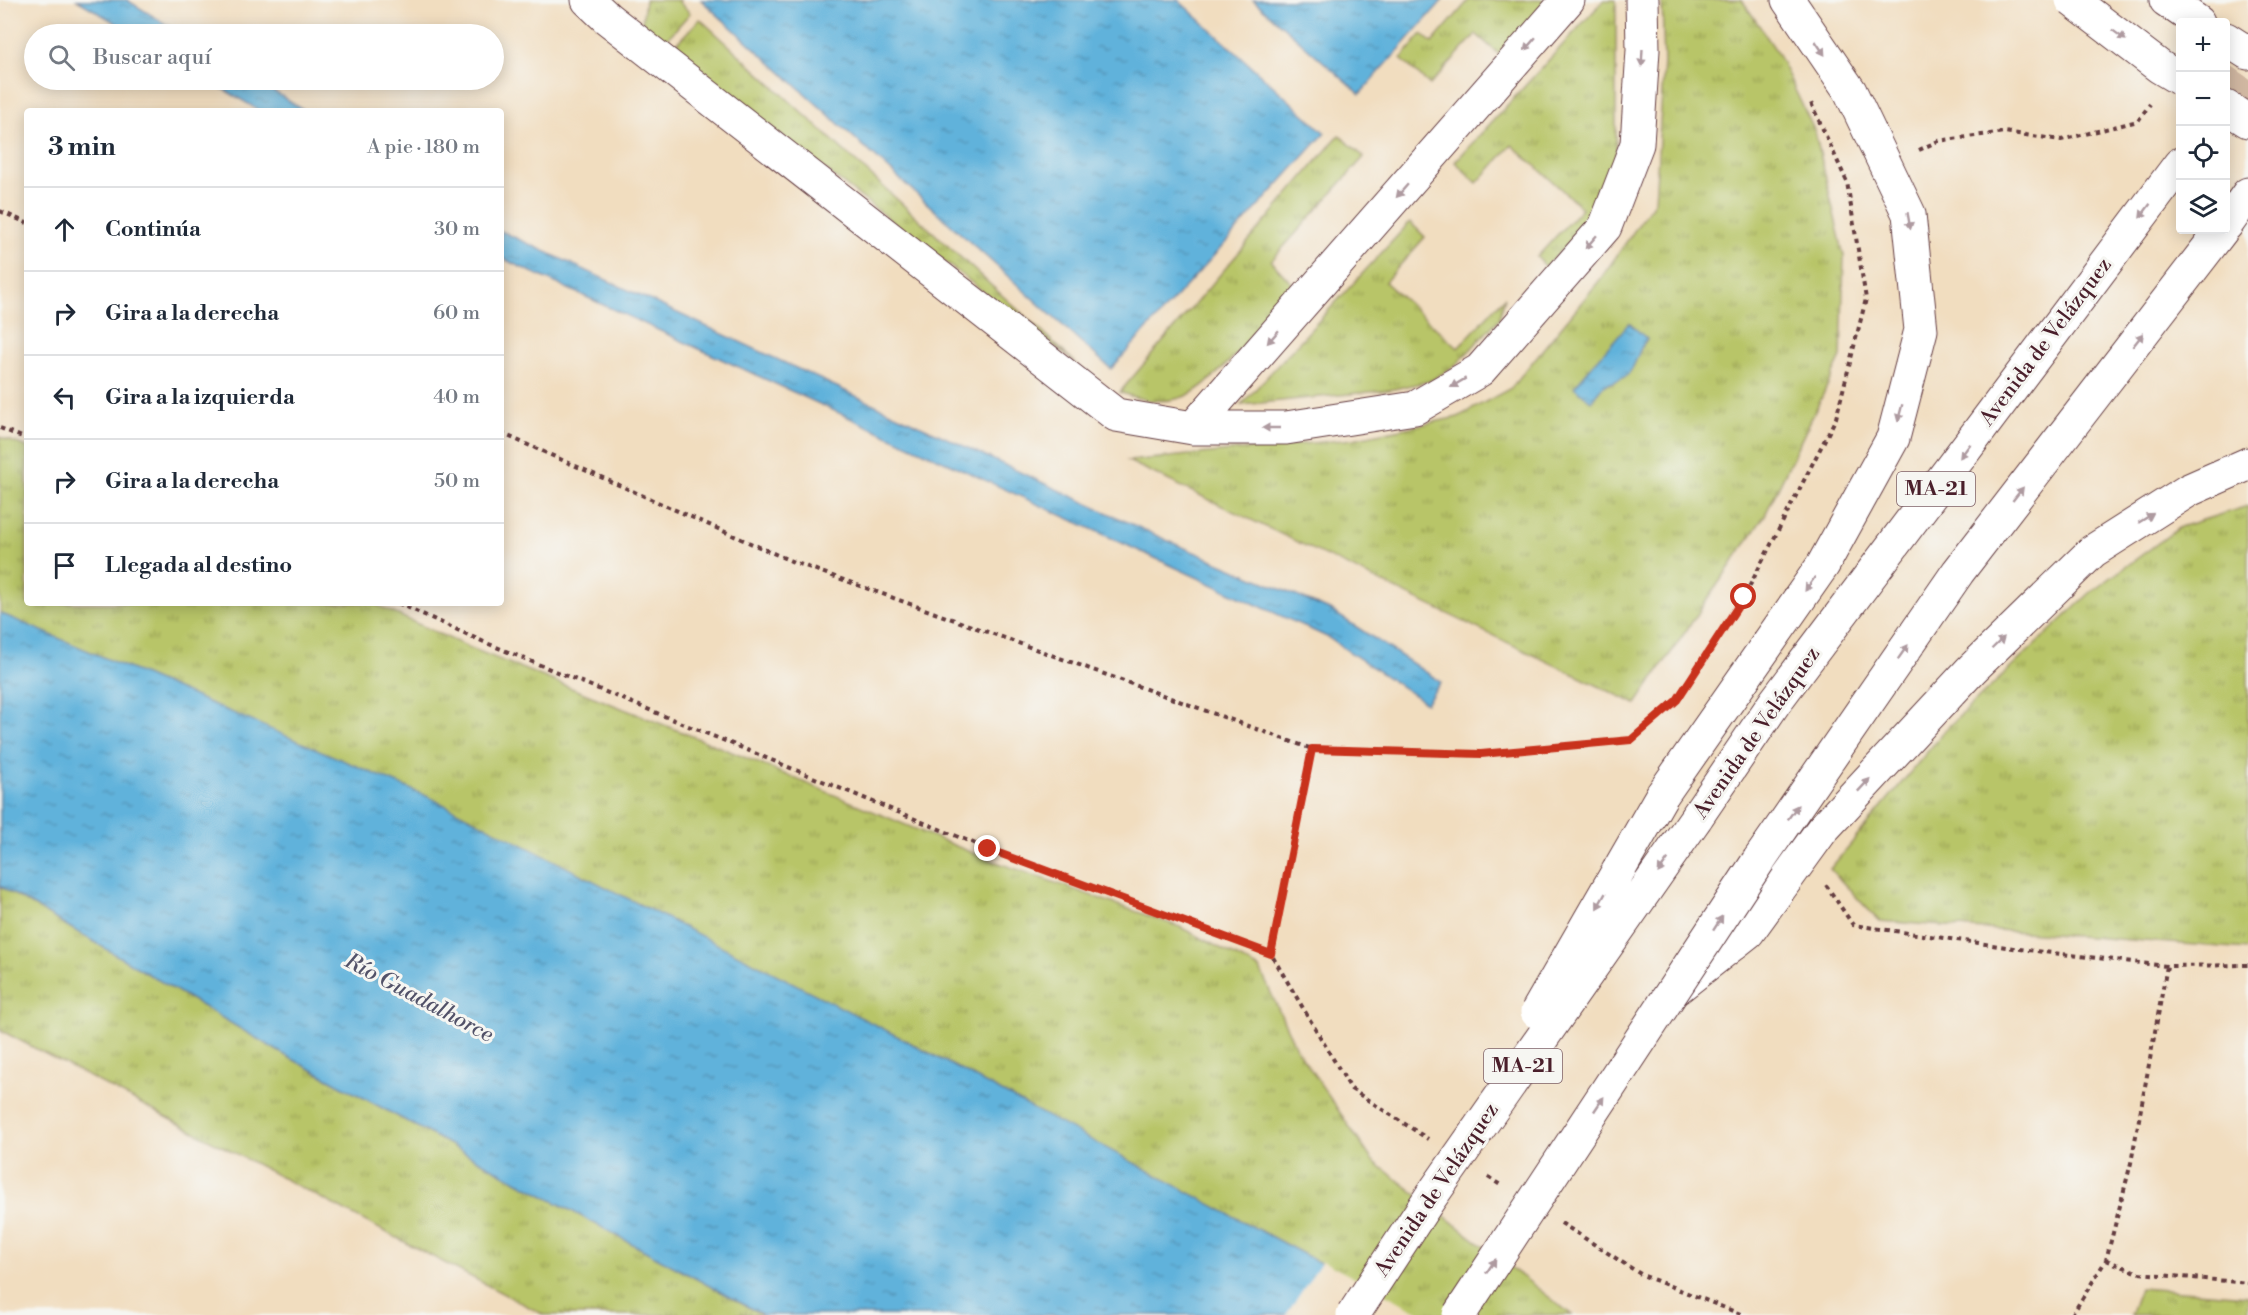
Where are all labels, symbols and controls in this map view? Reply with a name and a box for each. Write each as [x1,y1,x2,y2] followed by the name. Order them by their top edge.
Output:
[2176,18,2230,234] map controls
[2176,18,2230,72] button: +
[24,24,504,90] search box
[2110,29,2126,41] one-way arrow
[1524,36,1537,51] one-way arrow
[1815,40,1826,57] one-way arrow
[45,41,78,74] icon: search
[93,44,211,71] text: Buscar aquí
[1638,49,1647,68] one-way arrow
[2176,72,2230,126] button: −
[2176,126,2230,180] button: locate
[48,131,116,163] text: 3 min
[367,135,480,160] text: A pie · 180 m
[2176,180,2230,234] button: layers
[1396,183,1409,198] one-way arrow
[2139,203,2152,219] one-way arrow
[1905,212,1914,231] one-way arrow
[48,213,81,246] icon: ahead
[105,216,201,243] text: Continúa
[434,217,480,242] text: 30 m
[1585,234,1598,250] one-way arrow
[1974,253,2118,432] street label: Avenida de Velázquez
[48,297,81,330] icon: right
[105,300,279,327] text: Gira a la derecha
[433,301,480,326] text: 60 m
[1266,330,1280,345] one-way arrow
[2131,332,2144,348] one-way arrow
[1449,378,1466,388] one-way arrow
[48,381,81,414] icon: left
[105,384,295,411] text: Gira a la izquierda
[433,385,480,410] text: 40 m
[1895,404,1904,422] one-way arrow
[1262,423,1281,433] one-way arrow
[1959,442,1971,458] one-way arrow
[48,465,81,498] icon: right
[105,468,279,495] text: Gira a la derecha
[434,469,480,494] text: 50 m
[1897,472,1975,506] road number: MA-21
[2012,487,2024,502] one-way arrow
[2138,512,2154,523] one-way arrow
[48,549,81,582] icon: arrive
[105,552,292,579] text: Llegada al destino
[1804,576,1816,592] one-way arrow
[1730,583,1756,609] route start
[1991,637,2005,651] one-way arrow
[1687,642,1826,825] street label: Avenida de Velázquez
[1897,644,1909,660] one-way arrow
[1857,778,1870,793] one-way arrow
[1787,804,1798,820] one-way arrow
[974,835,1000,861] route end
[1657,858,1669,874] one-way arrow
[1596,893,1606,910] one-way arrow
[1712,916,1724,932] one-way arrow
[339,947,498,1048] water label: Río Guadalhorce
[1484,1049,1562,1083] road number: MA-21
[1593,1096,1604,1112] one-way arrow
[1369,1098,1505,1283] street label: Avenida de Velázquez
[1486,1258,1497,1275] one-way arrow

